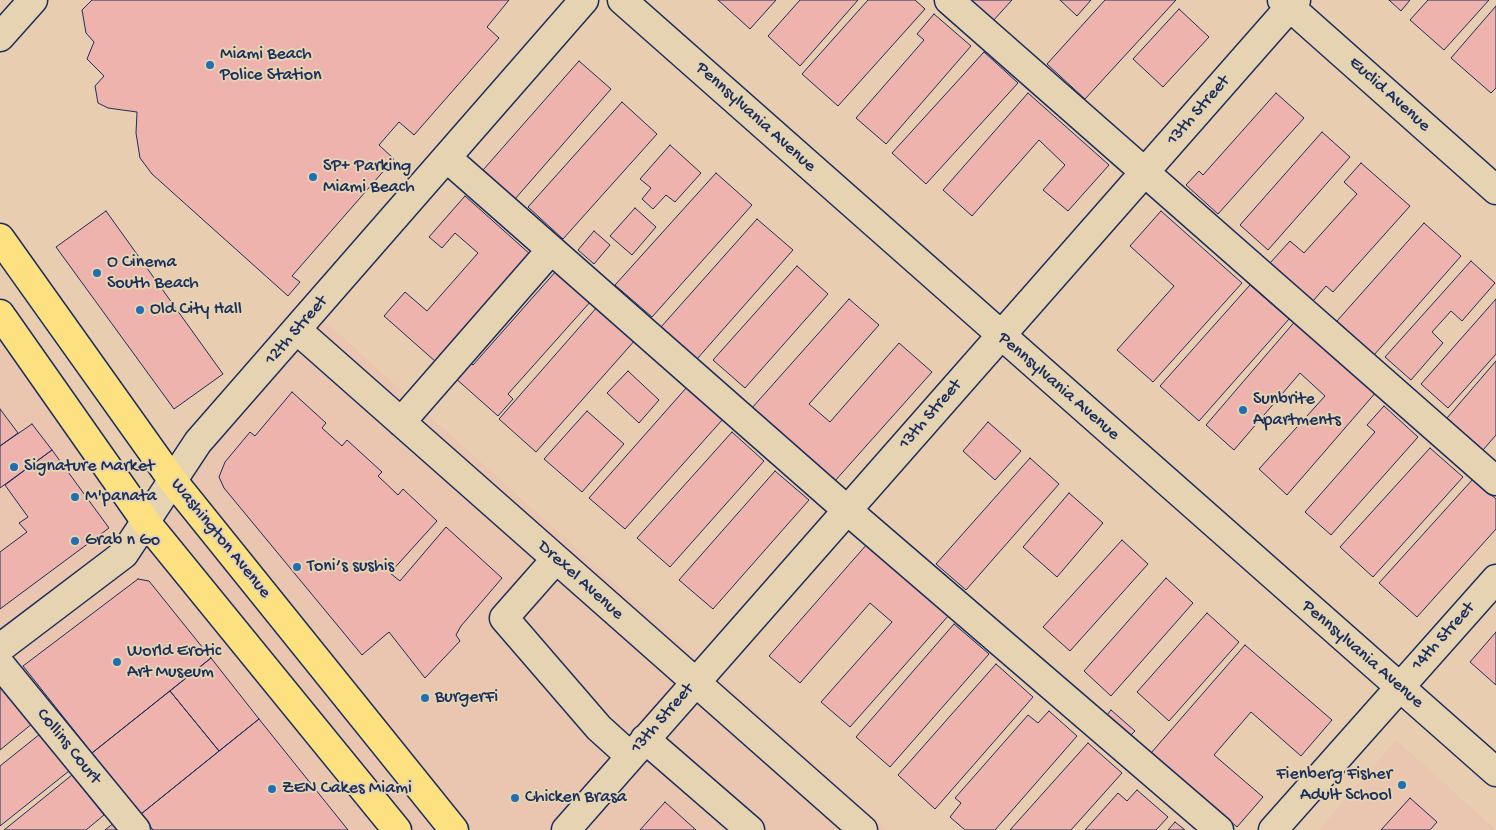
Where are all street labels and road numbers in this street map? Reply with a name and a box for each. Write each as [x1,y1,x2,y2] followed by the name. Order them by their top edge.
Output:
[1344,53,1434,137] street label: Euclid Avenue
[690,58,820,178] street label: Pennsylvania Avenue
[1163,72,1235,150] street label: 13th Street
[261,292,333,370] street label: 12th Street
[993,328,1123,446] street label: Pennsylvania Avenue
[895,376,967,454] street label: 13th Street
[165,475,275,603] street label: Washington Avenue
[532,537,628,625] street label: Drexel Avenue
[1297,596,1427,714] street label: Pennsylvania Avenue
[1408,598,1480,676] street label: 14th Street
[627,680,699,758] street label: 13th Street
[31,705,105,789] street label: Collins Court

